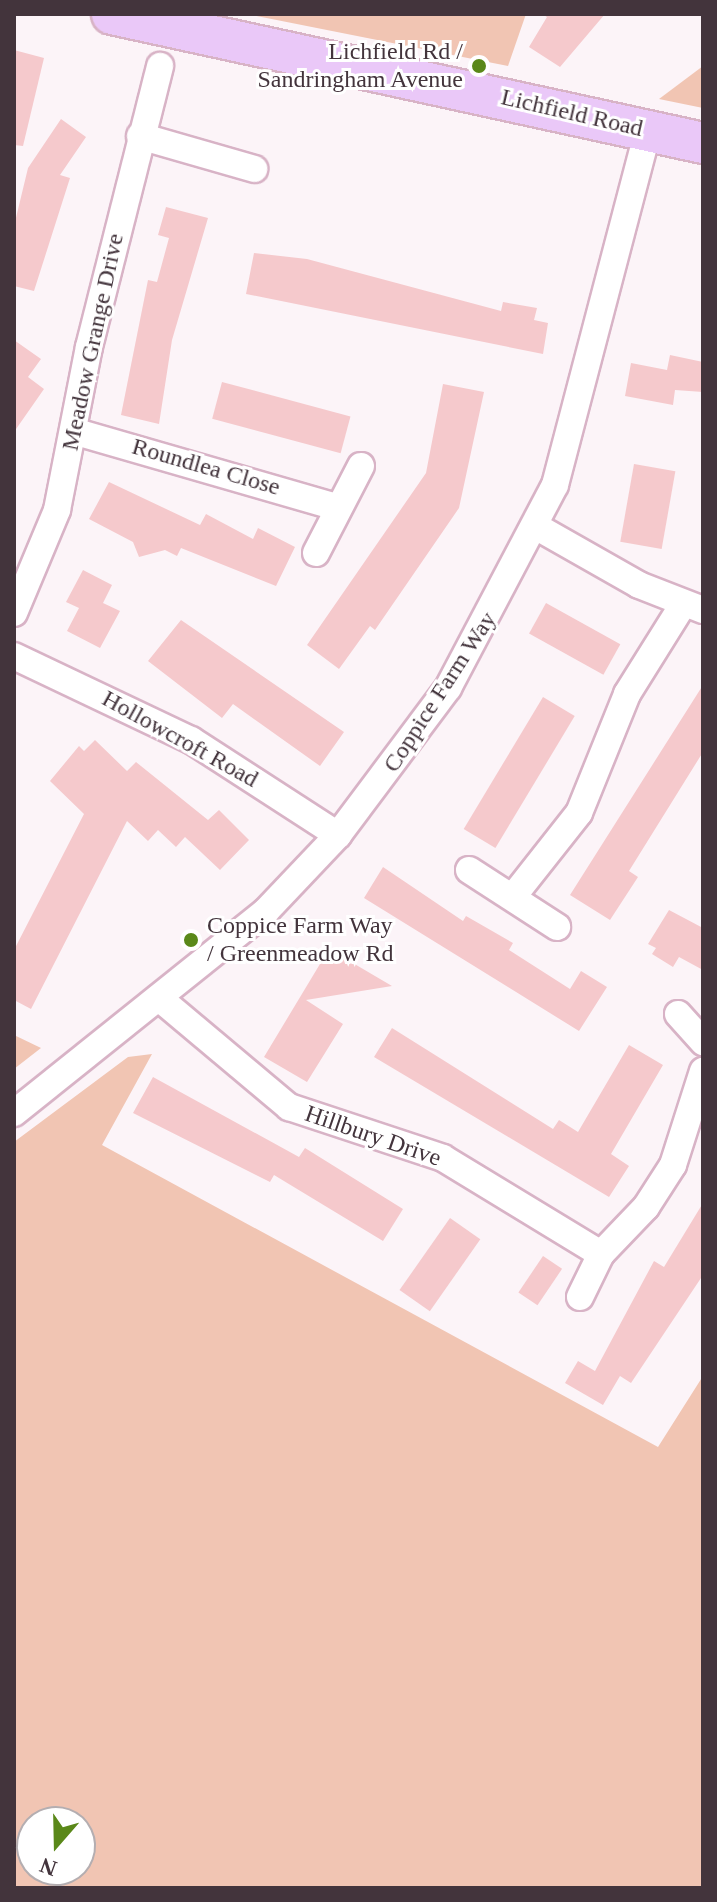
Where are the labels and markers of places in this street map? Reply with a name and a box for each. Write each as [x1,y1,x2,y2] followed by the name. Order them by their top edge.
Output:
[256,38,463,94] place label: Lichfield Rd / Sandringham Avenue
[470,57,488,75] marker: Lichfield Rd / Sandringham Avenue
[207,912,394,968] place label: Coppice Farm Way / Greenmeadow Rd
[182,931,200,949] marker: Coppice Farm Way / Greenmeadow Rd

